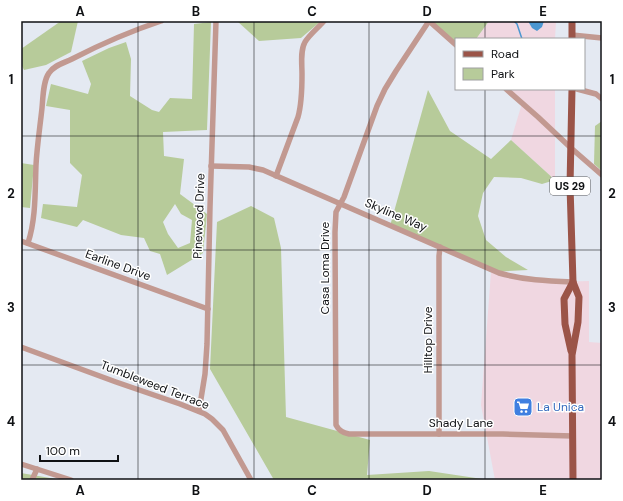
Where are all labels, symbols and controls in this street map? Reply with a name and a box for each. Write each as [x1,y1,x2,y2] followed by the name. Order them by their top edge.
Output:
[75,3,85,20] text: A
[192,3,200,20] text: B
[307,3,317,20] text: C
[422,3,432,20] text: D
[539,3,547,20] text: E
[455,38,585,90] legend
[491,46,519,62] text: Road
[491,66,515,82] text: Park
[9,71,13,88] text: 1
[610,71,614,88] text: 1
[190,173,208,259] street label: Pinewood Drive
[550,177,590,195] road number: US 29
[7,185,15,202] text: 2
[608,185,616,202] text: 2
[362,195,430,235] street label: Skyline Way
[317,221,333,314] street label: Casa Loma Drive
[83,246,153,284] street label: Earline Drive
[7,299,15,316] text: 3
[608,299,616,316] text: 3
[420,306,436,374] street label: Hilltop Drive
[98,357,212,413] street label: Tumbleweed Terrace
[512,396,534,418] supermarket icon: La Unica
[537,399,584,415] place label: La Unica
[7,413,15,430] text: 4
[608,413,616,430] text: 4
[429,415,493,431] street label: Shady Lane
[40,437,118,463] scale bar
[46,443,80,459] text: 100 m
[75,482,85,499] text: A
[192,482,200,499] text: B
[307,482,317,499] text: C
[422,482,432,499] text: D
[539,482,547,499] text: E

